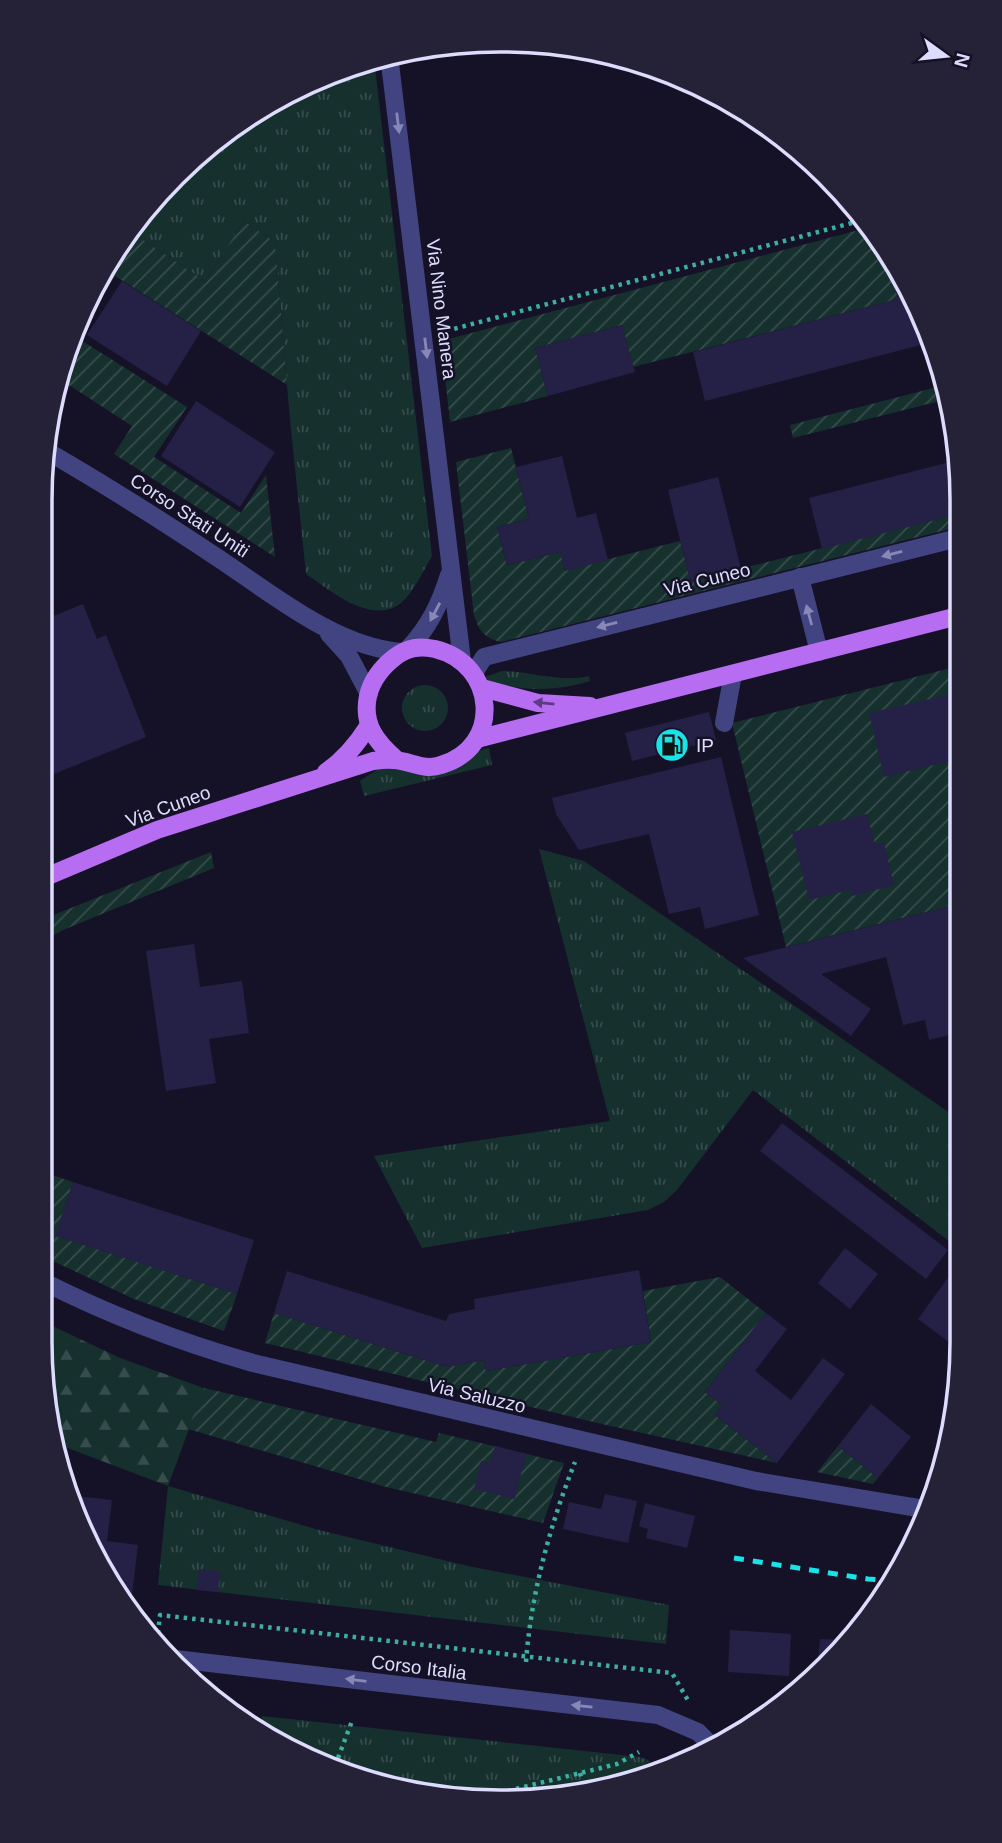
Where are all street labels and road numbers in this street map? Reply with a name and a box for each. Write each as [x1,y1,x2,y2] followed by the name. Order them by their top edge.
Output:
[422,238,461,381] street label: Via Nino Manera
[126,469,253,562] street label: Corso Stati Uniti
[662,559,753,600] street label: Via Cuneo
[123,781,213,831] street label: Via Cuneo
[426,1374,528,1417] street label: Via Saluzzo
[370,1651,468,1684] street label: Corso Italia

